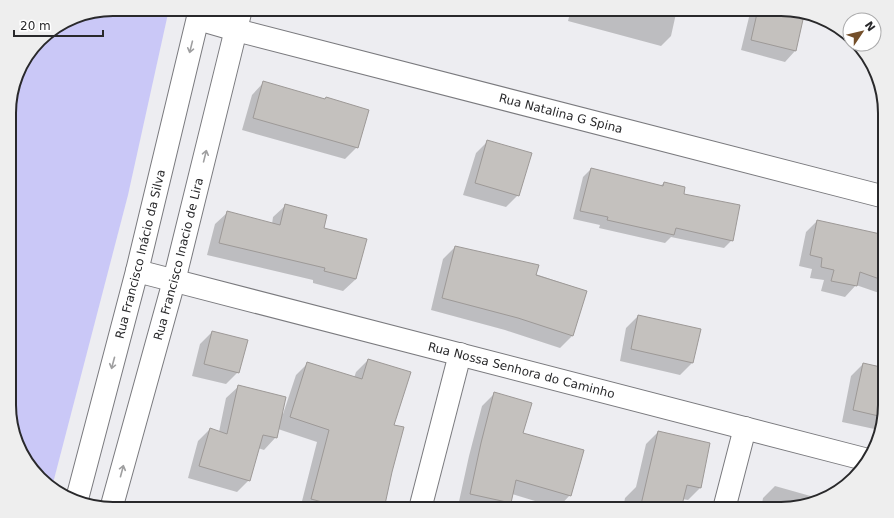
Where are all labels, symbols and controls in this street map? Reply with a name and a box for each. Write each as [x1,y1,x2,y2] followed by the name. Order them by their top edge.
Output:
[14,12,103,38] scale bar
[842,12,882,52] north arrow
[20,19,51,33] text: 20 m
[862,19,878,34] text: N
[187,40,195,53] one-way arrow
[498,91,624,136] street label: Rua Natalina G Spina
[202,150,210,163] one-way arrow
[113,168,168,340] street label: Rua Francisco Inácio da Silva
[151,176,206,342] street label: Rua Francisco Inacio de Lira
[426,340,616,401] street label: Rua Nossa Senhora do Caminho
[109,357,116,370] one-way arrow
[119,465,126,478] one-way arrow

